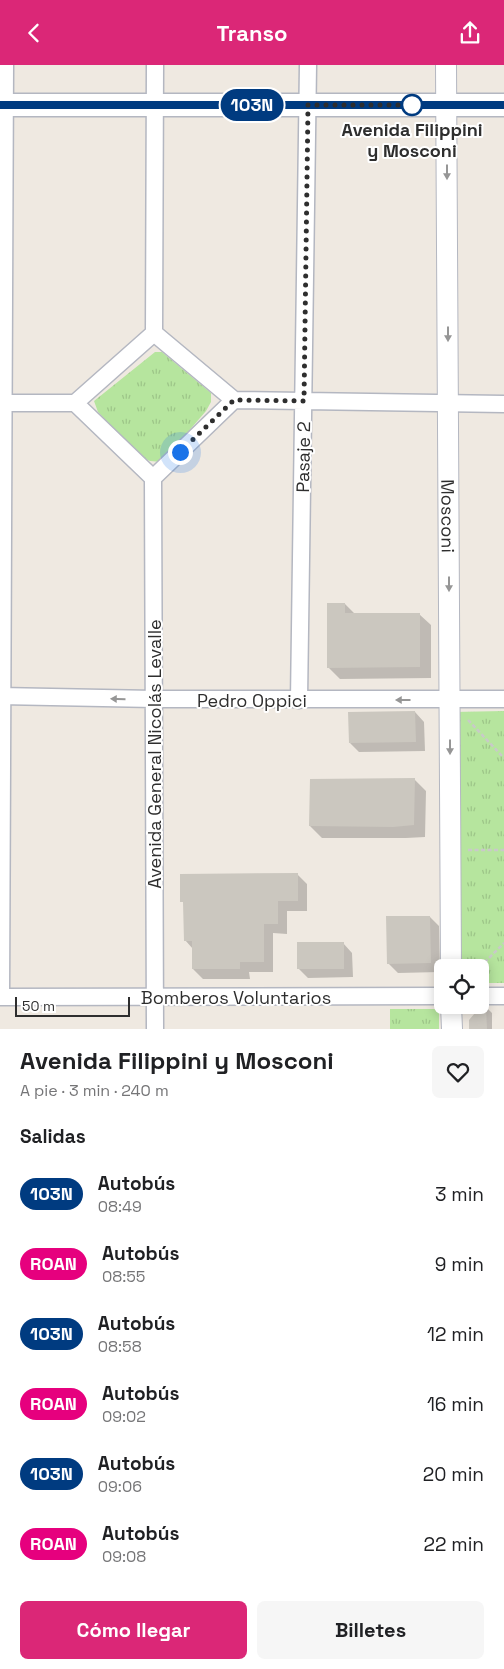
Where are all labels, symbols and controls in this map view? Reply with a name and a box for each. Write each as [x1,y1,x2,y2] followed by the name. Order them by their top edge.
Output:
[20,19,48,47] icon: back
[216,19,288,47] text: Transo
[456,19,484,47] icon: share
[217,89,287,121] line badge: 103N
[231,93,273,116] text: 103N
[401,94,423,116] marker: Avenida Filippini y Mosconi
[341,118,483,162] place label: Avenida Filippini y Mosconi
[443,164,451,180] one-way arrow
[444,326,452,342] one-way arrow
[291,421,315,493] street label: Pasaje 2
[168,440,193,465] your location
[437,479,460,553] street label: Mosconi
[445,576,453,592] one-way arrow
[143,619,166,889] street label: Avenida General Nicolás Levalle
[197,689,307,712] street label: Pedro Oppici
[110,694,126,702] one-way arrow
[395,696,411,704] one-way arrow
[446,739,454,755] one-way arrow
[434,959,489,1014] map controls
[434,959,489,1014] button: locate
[141,986,331,1009] street label: Bomberos Voluntarios
[15,994,130,1017] scale bar
[22,997,55,1015] text: 50 m
[20,1045,334,1076] text: Avenida Filippini y Mosconi
[432,1046,484,1098] button: heart
[20,1080,169,1101] text: A pie · 3 min · 240 m
[20,1124,86,1149] text: Salidas
[98,1171,175,1196] text: Autobús
[30,1182,73,1205] text: 103N
[435,1182,484,1207] text: 3 min
[98,1196,142,1217] text: 08:49
[102,1241,179,1266] text: Autobús
[30,1252,77,1275] text: ROAN
[435,1252,484,1277] text: 9 min
[102,1266,145,1287] text: 08:55
[98,1311,175,1336] text: Autobús
[30,1322,73,1345] text: 103N
[427,1322,484,1347] text: 12 min
[98,1336,142,1357] text: 08:58
[102,1381,179,1406] text: Autobús
[30,1392,77,1415] text: ROAN
[427,1392,484,1417] text: 16 min
[102,1406,146,1427] text: 09:02
[98,1451,175,1476] text: Autobús
[30,1462,73,1485] text: 103N
[423,1462,484,1487] text: 20 min
[98,1476,142,1497] text: 09:06
[102,1521,179,1546] text: Autobús
[30,1532,77,1555] text: ROAN
[424,1532,484,1557] text: 22 min
[102,1546,146,1567] text: 09:08
[20,1601,247,1659] button: Cómo llegar
[257,1601,484,1659] button: Billetes

